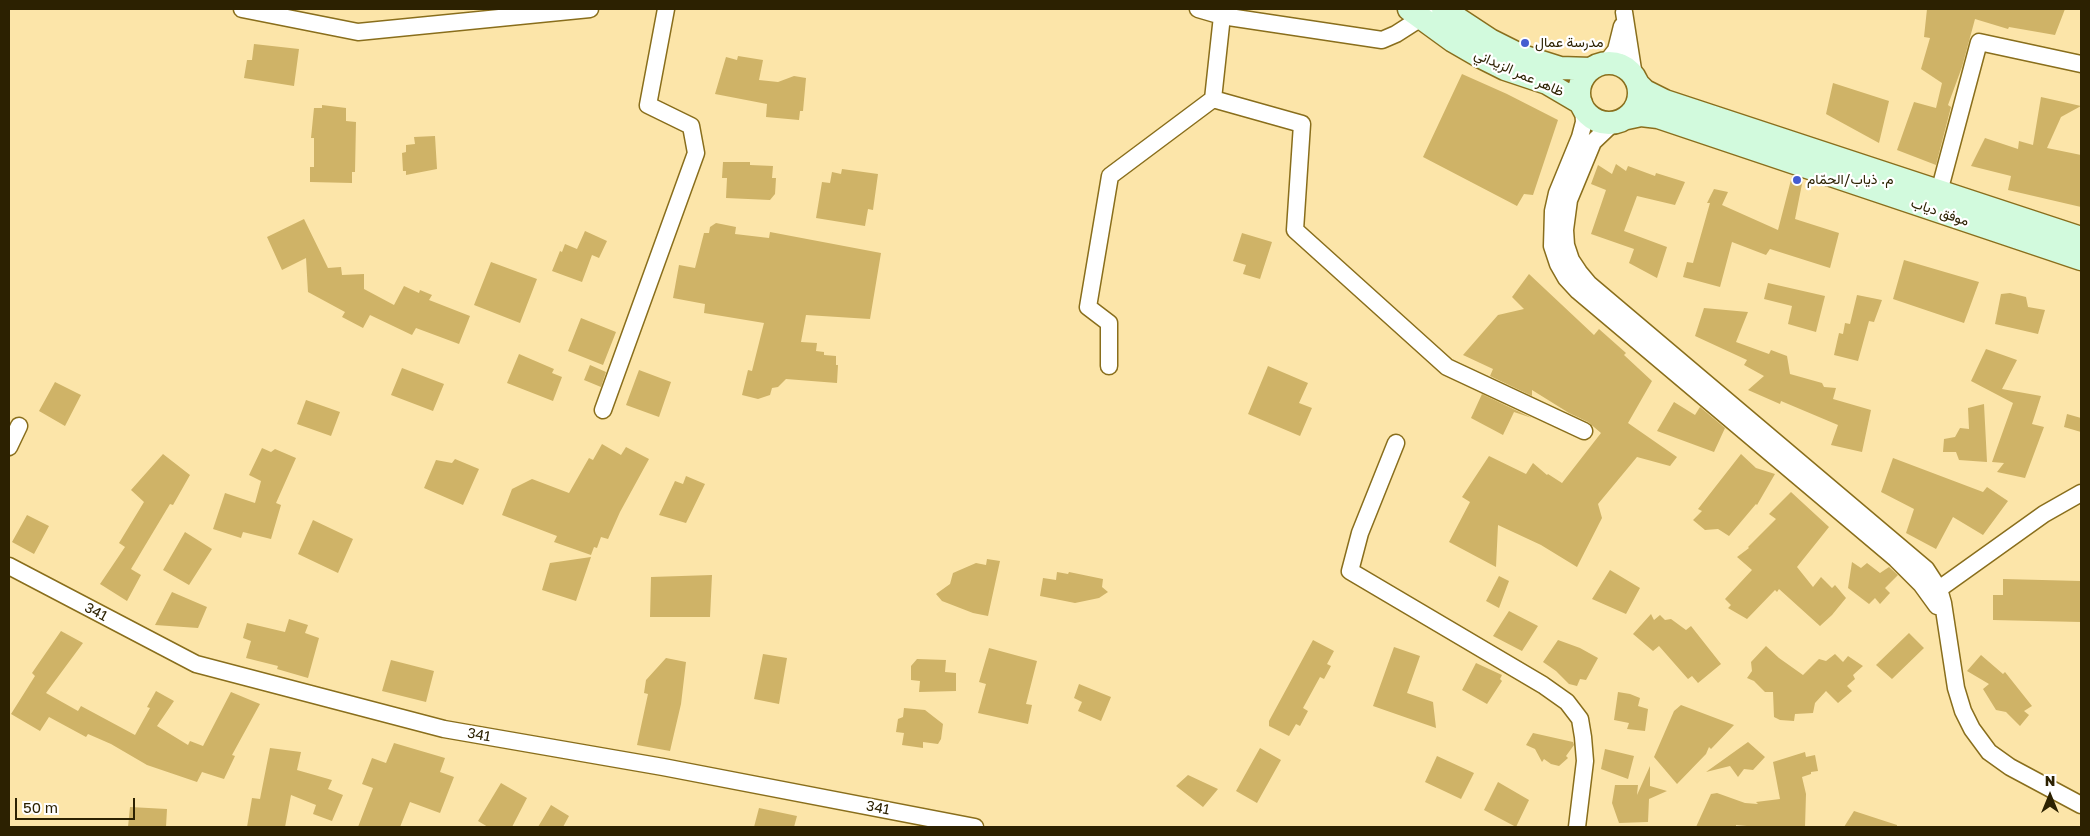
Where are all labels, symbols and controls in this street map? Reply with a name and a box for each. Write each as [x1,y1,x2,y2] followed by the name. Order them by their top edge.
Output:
[1535,35,1603,51] place label: مدرسة عمال
[1519,37,1531,49] marker: مدرسة عمال
[1472,46,1566,100] street label: ظاهر عمر الزيداني
[1807,172,1894,188] place label: م. ذياب/الحمّام
[1791,174,1803,186] marker: م. ذياب/الحمّام
[1909,194,1971,230] street label: موفق دياب
[82,599,110,625] street label: 341
[466,725,492,745] street label: 341
[2025,771,2075,821] north arrow
[2045,772,2055,789] text: N
[18,788,138,820] scale bar
[23,798,58,816] text: 50 m
[865,798,891,818] street label: 341

